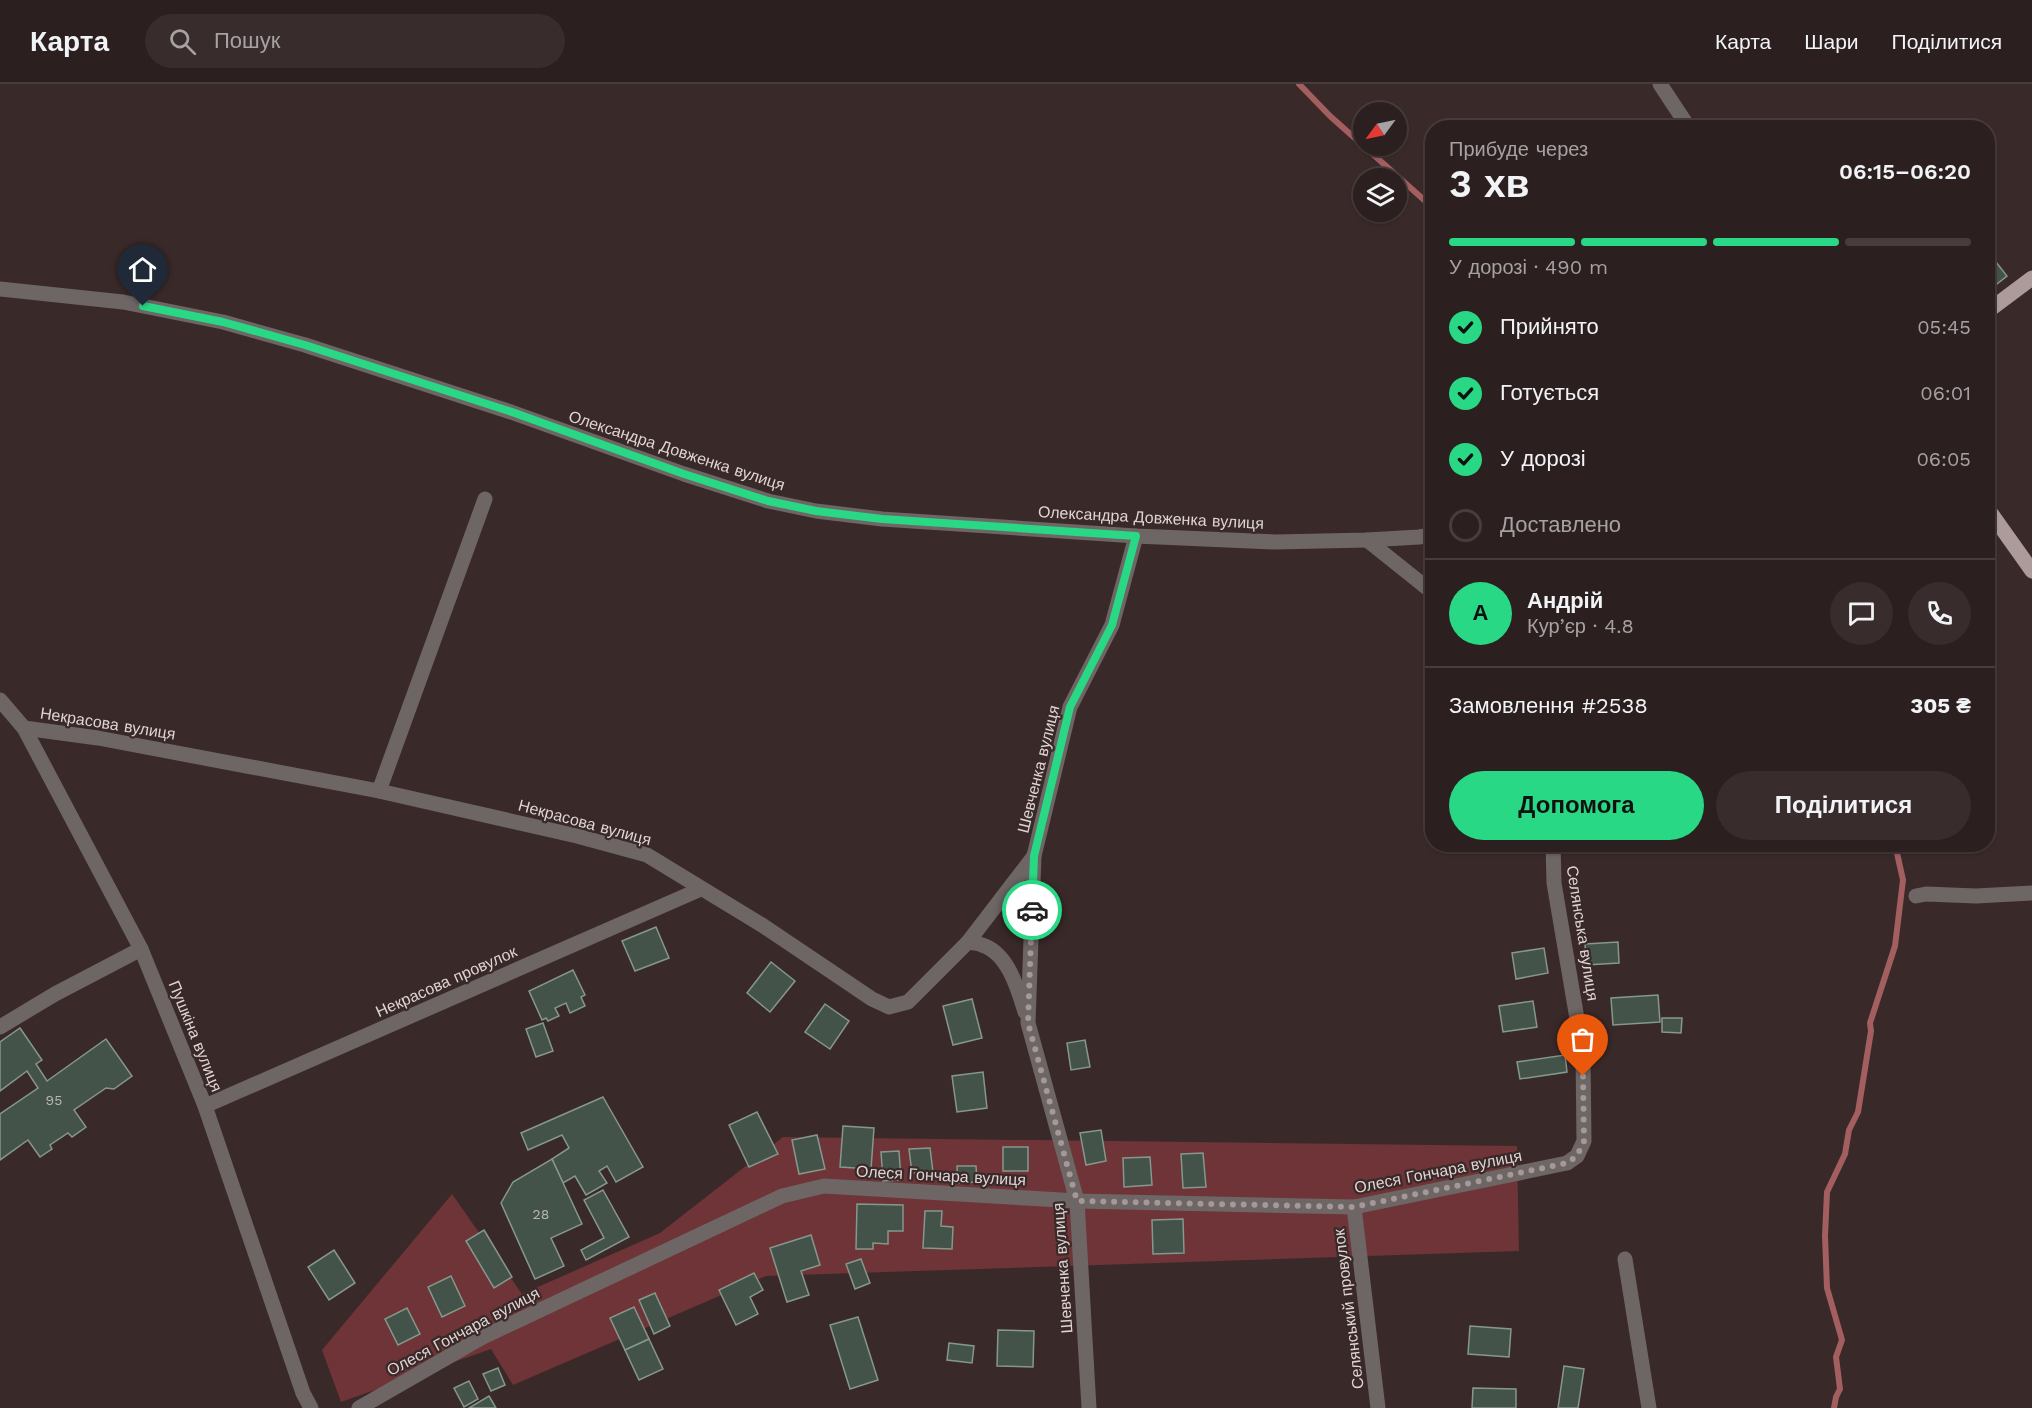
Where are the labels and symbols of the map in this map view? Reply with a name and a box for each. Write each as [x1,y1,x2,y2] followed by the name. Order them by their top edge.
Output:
[1353,102,1407,156] north arrow
[117,244,168,306] pin
[566,406,787,494] street label: Олександра Довженка вулиця
[1037,502,1264,533] street label: Олександра Довженка вулиця
[39,703,177,744] street label: Некрасова вулиця
[1013,703,1064,835] street label: Шевченка вулиця
[516,796,653,849] street label: Некрасова вулиця
[1562,864,1603,1002] street label: Селянська вулиця
[1002,880,1062,940] courier
[373,941,521,1021] street label: Некрасова провулок
[165,978,226,1094] street label: Пушкіна вулиця
[1557,1014,1608,1076] pin
[46,1092,62,1108] house number: 95
[1353,1146,1524,1197] street label: Олеся Гончара вулиця
[855,1162,1027,1189] street label: Олеся Гончара вулиця
[1048,1202,1077,1334] street label: Шевченка вулиця
[533,1206,549,1222] house number: 28
[1329,1227,1368,1390] street label: Селянський провулок
[384,1283,543,1380] street label: Олеся Гончара вулиця

